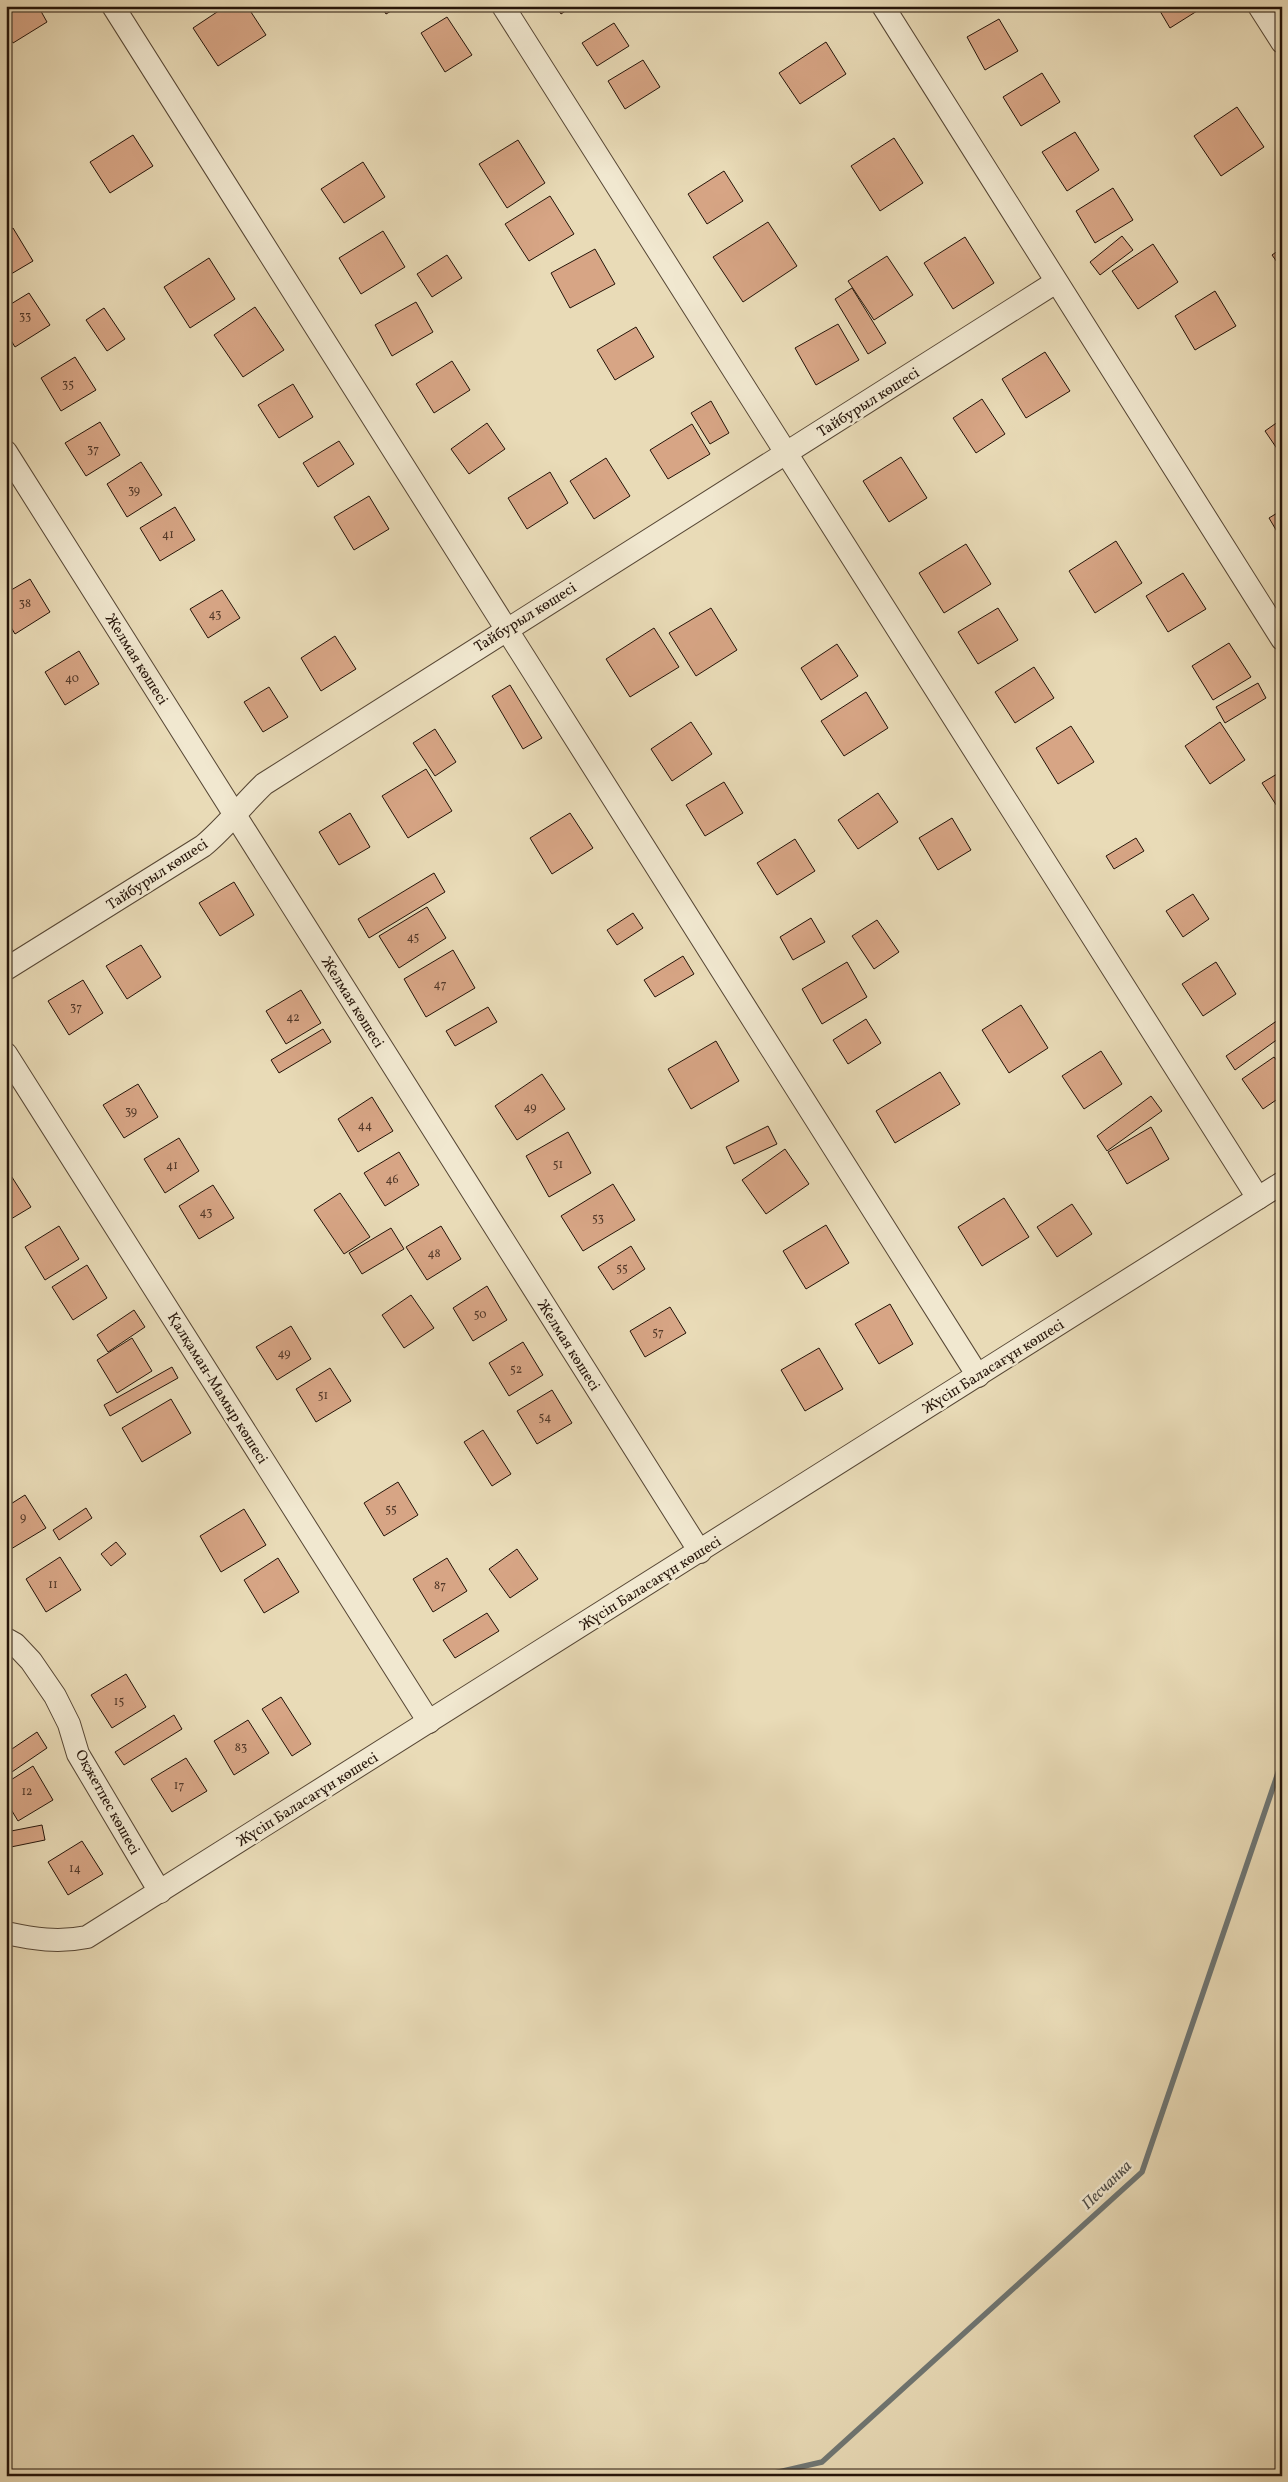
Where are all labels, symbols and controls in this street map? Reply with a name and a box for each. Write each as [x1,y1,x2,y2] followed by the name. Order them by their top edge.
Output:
[19,309,31,325] house number: 33
[813,363,924,443] street label: Тайбурыл көшесі
[62,377,74,393] house number: 35
[87,442,99,458] house number: 37
[128,483,140,499] house number: 39
[162,527,174,543] house number: 41
[470,578,581,658] street label: Тайбурыл көшесі
[19,596,31,612] house number: 38
[209,607,221,623] house number: 43
[99,610,172,710] street label: Желмая көшесі
[65,671,79,687] house number: 40
[103,835,213,916] street label: Тайбурыл көшесі
[407,930,420,946] house number: 45
[315,953,388,1053] street label: Желмая көшесі
[434,977,447,993] house number: 47
[70,1000,82,1016] house number: 37
[286,1010,300,1026] house number: 42
[523,1100,537,1116] house number: 49
[125,1104,137,1120] house number: 39
[358,1118,372,1134] house number: 44
[553,1157,563,1173] house number: 51
[166,1158,178,1174] house number: 41
[385,1172,399,1188] house number: 46
[200,1205,212,1221] house number: 43
[592,1211,604,1227] house number: 53
[427,1246,441,1262] house number: 48
[616,1261,628,1277] house number: 55
[531,1296,604,1396] street label: Желмая көшесі
[474,1307,486,1323] house number: 50
[161,1309,272,1469] street label: Қалқаман-Мамыр көшесі
[919,1315,1069,1420] street label: Жүсіп Баласағұн көшесі
[652,1325,664,1341] house number: 57
[277,1346,291,1362] house number: 49
[510,1362,522,1378] house number: 52
[318,1388,328,1404] house number: 51
[539,1410,551,1426] house number: 54
[385,1502,397,1518] house number: 55
[20,1510,26,1526] house number: 9
[576,1532,726,1637] street label: Жүсіп Баласағұн көшесі
[48,1577,58,1593] house number: 11
[434,1578,446,1594] house number: 87
[114,1694,124,1710] house number: 15
[235,1740,247,1756] house number: 83
[69,1746,144,1859] street label: Оқжетпес көшесі
[233,1748,383,1853] street label: Жүсіп Баласағұн көшесі
[174,1778,184,1794] house number: 17
[21,1784,33,1800] house number: 12
[69,1861,81,1877] house number: 14
[1077,2156,1138,2215] water label: Песчанка

